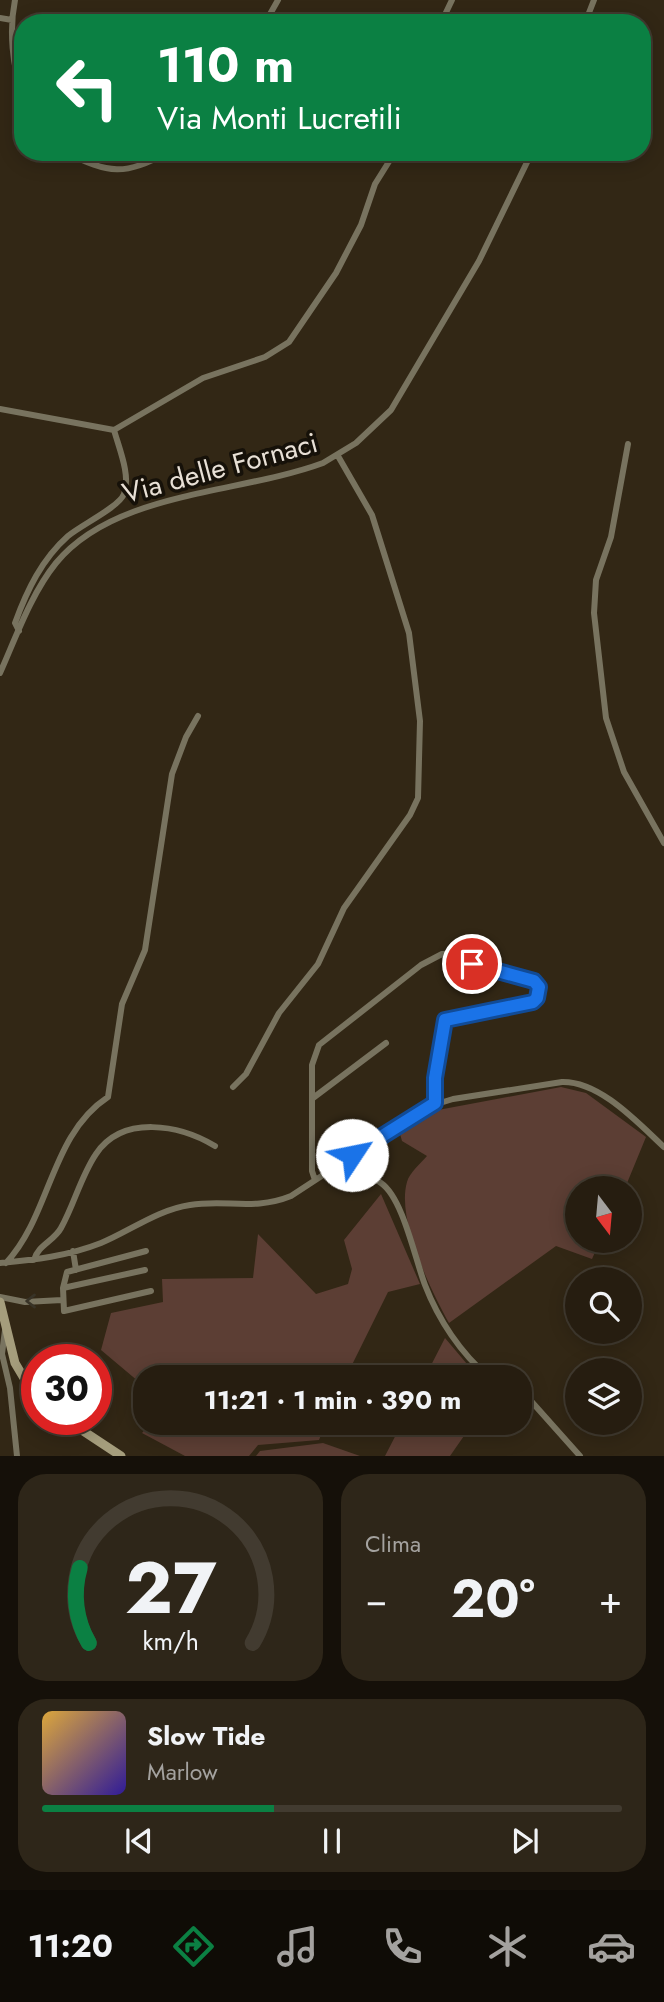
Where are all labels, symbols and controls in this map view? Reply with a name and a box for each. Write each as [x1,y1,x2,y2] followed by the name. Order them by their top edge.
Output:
[157,30,294,100] text: 110 m
[42,42,133,133] icon: left
[157,95,402,141] text: Via Monti Lucretili
[118,422,322,514] street label: Via delle Fornaci
[442,934,502,994] pin
[453,945,491,983] icon: arrive
[315,1118,389,1192] position arrow
[565,1176,642,1253] north arrow
[565,1176,642,1435] map controls
[565,1267,642,1344] button: search
[25,1293,36,1309] one-way arrow
[21,1344,112,1435] speed limit sign: 30
[565,1358,642,1435] button: layers
[204,1381,461,1419] text: 11:21 · 1 min · 390 m
[365,1527,421,1561] text: Clima
[125,1536,216,1641] text: 27
[451,1561,535,1637] text: 20°
[365,1572,387,1627] text: −
[599,1572,622,1627] text: +
[142,1623,199,1659] text: km/h
[147,1717,266,1755] text: Slow Tide
[147,1755,218,1789] text: Marlow
[120,1822,158,1860] icon: previous
[313,1822,351,1860] icon: pause
[506,1822,544,1860] icon: next
[169,1922,218,1971] icon: directions
[273,1922,322,1971] icon: music
[378,1922,427,1971] icon: phone
[483,1922,532,1971] icon: climate
[587,1922,636,1971] icon: car
[28,1923,113,1969] text: 11:20

